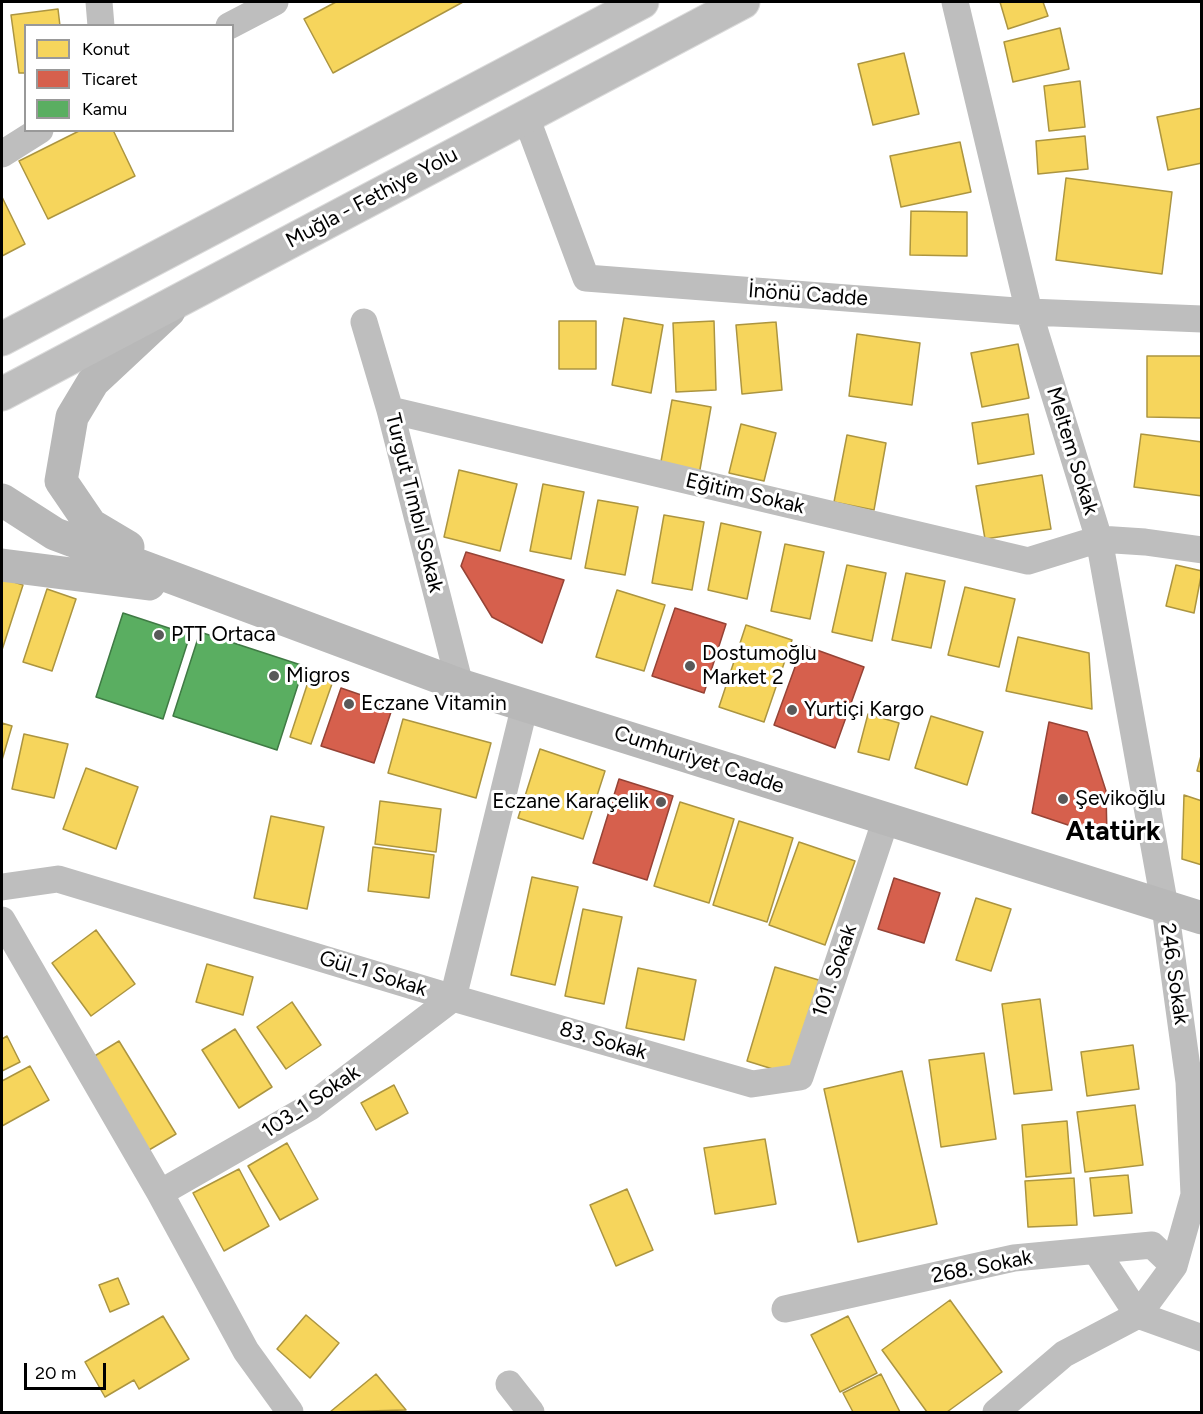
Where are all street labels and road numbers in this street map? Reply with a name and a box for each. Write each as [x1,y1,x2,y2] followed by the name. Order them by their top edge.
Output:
[282,142,462,254] street label: Muğla - Fethiye Yolu
[747,278,869,312] street label: İnönü Cadde
[1041,384,1103,518] street label: Meltem Sokak
[380,411,448,595] street label: Turgut Tımbıl Sokak
[683,468,807,520] street label: Eğitim Sokak
[611,721,787,799] street label: Cumhuriyet Cadde
[807,921,863,1021] street label: 101. Sokak
[1154,922,1194,1026] street label: 246. Sokak
[316,946,430,1002] street label: Gül_1 Sokak
[556,1017,650,1065] street label: 83. Sokak
[257,1060,365,1144] street label: 103_1 Sokak
[930,1245,1034,1289] street label: 268. Sokak

